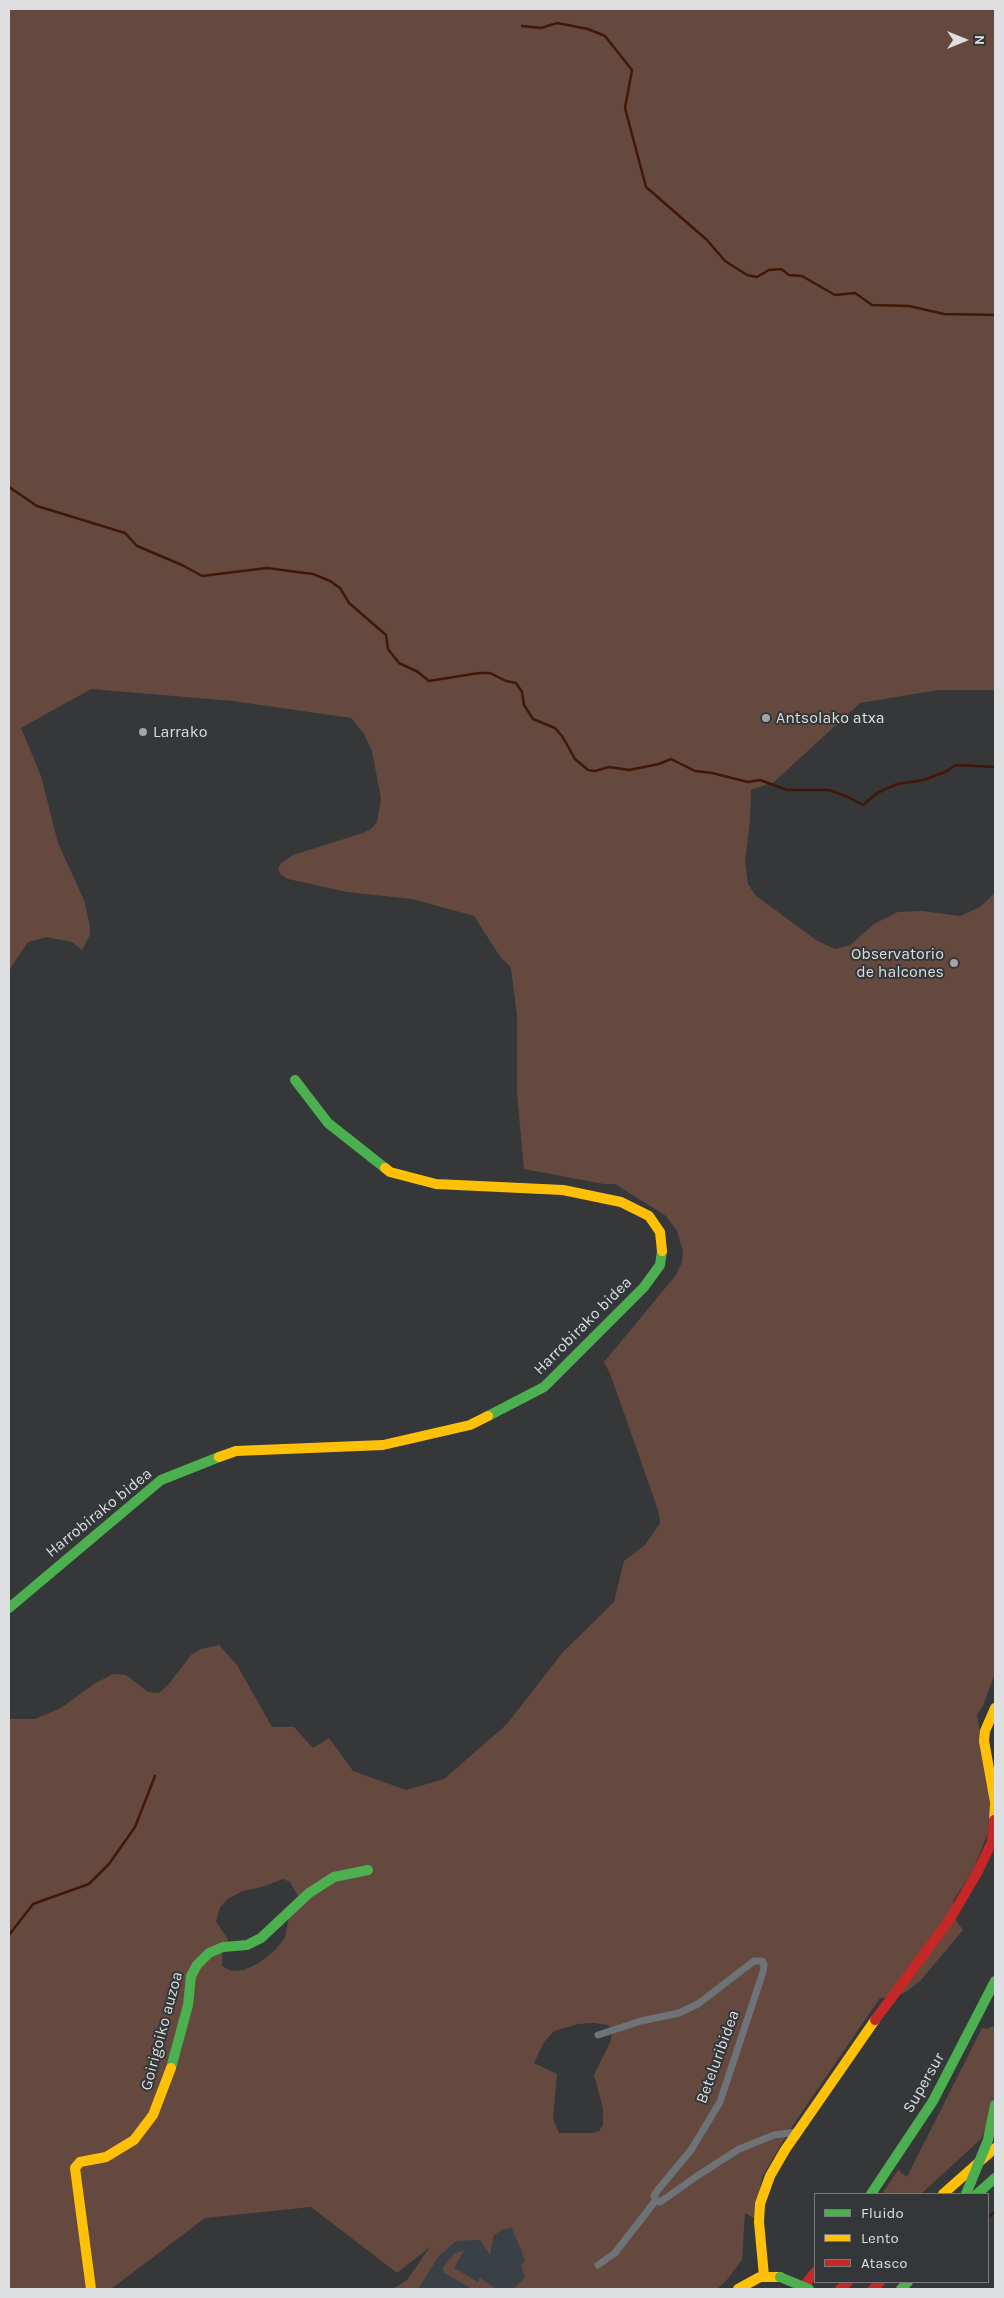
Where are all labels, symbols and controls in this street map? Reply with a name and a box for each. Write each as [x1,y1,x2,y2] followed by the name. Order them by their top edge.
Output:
[939,15,989,65] north arrow
[971,35,988,45] text: N
[776,708,885,728] place label: Antsolako atxa
[760,712,772,724] marker: Antsolako atxa
[153,722,207,742] place label: Larrako
[137,726,149,738] marker: Larrako
[851,944,944,982] place label: Observatorio de halcones
[948,957,960,969] marker: Observatorio de halcones
[530,1273,636,1379] street label: Harrobirako bidea
[42,1464,156,1562] street label: Harrobirako bidea
[137,1970,187,2092] street label: Goirigoiko auzoa
[692,2008,744,2106] street label: Beteluribidea
[899,2049,949,2117] street label: Supersur
[814,2193,989,2283] legend
[861,2204,904,2222] text: Fluido
[861,2229,899,2247] text: Lento
[861,2254,907,2272] text: Atasco

